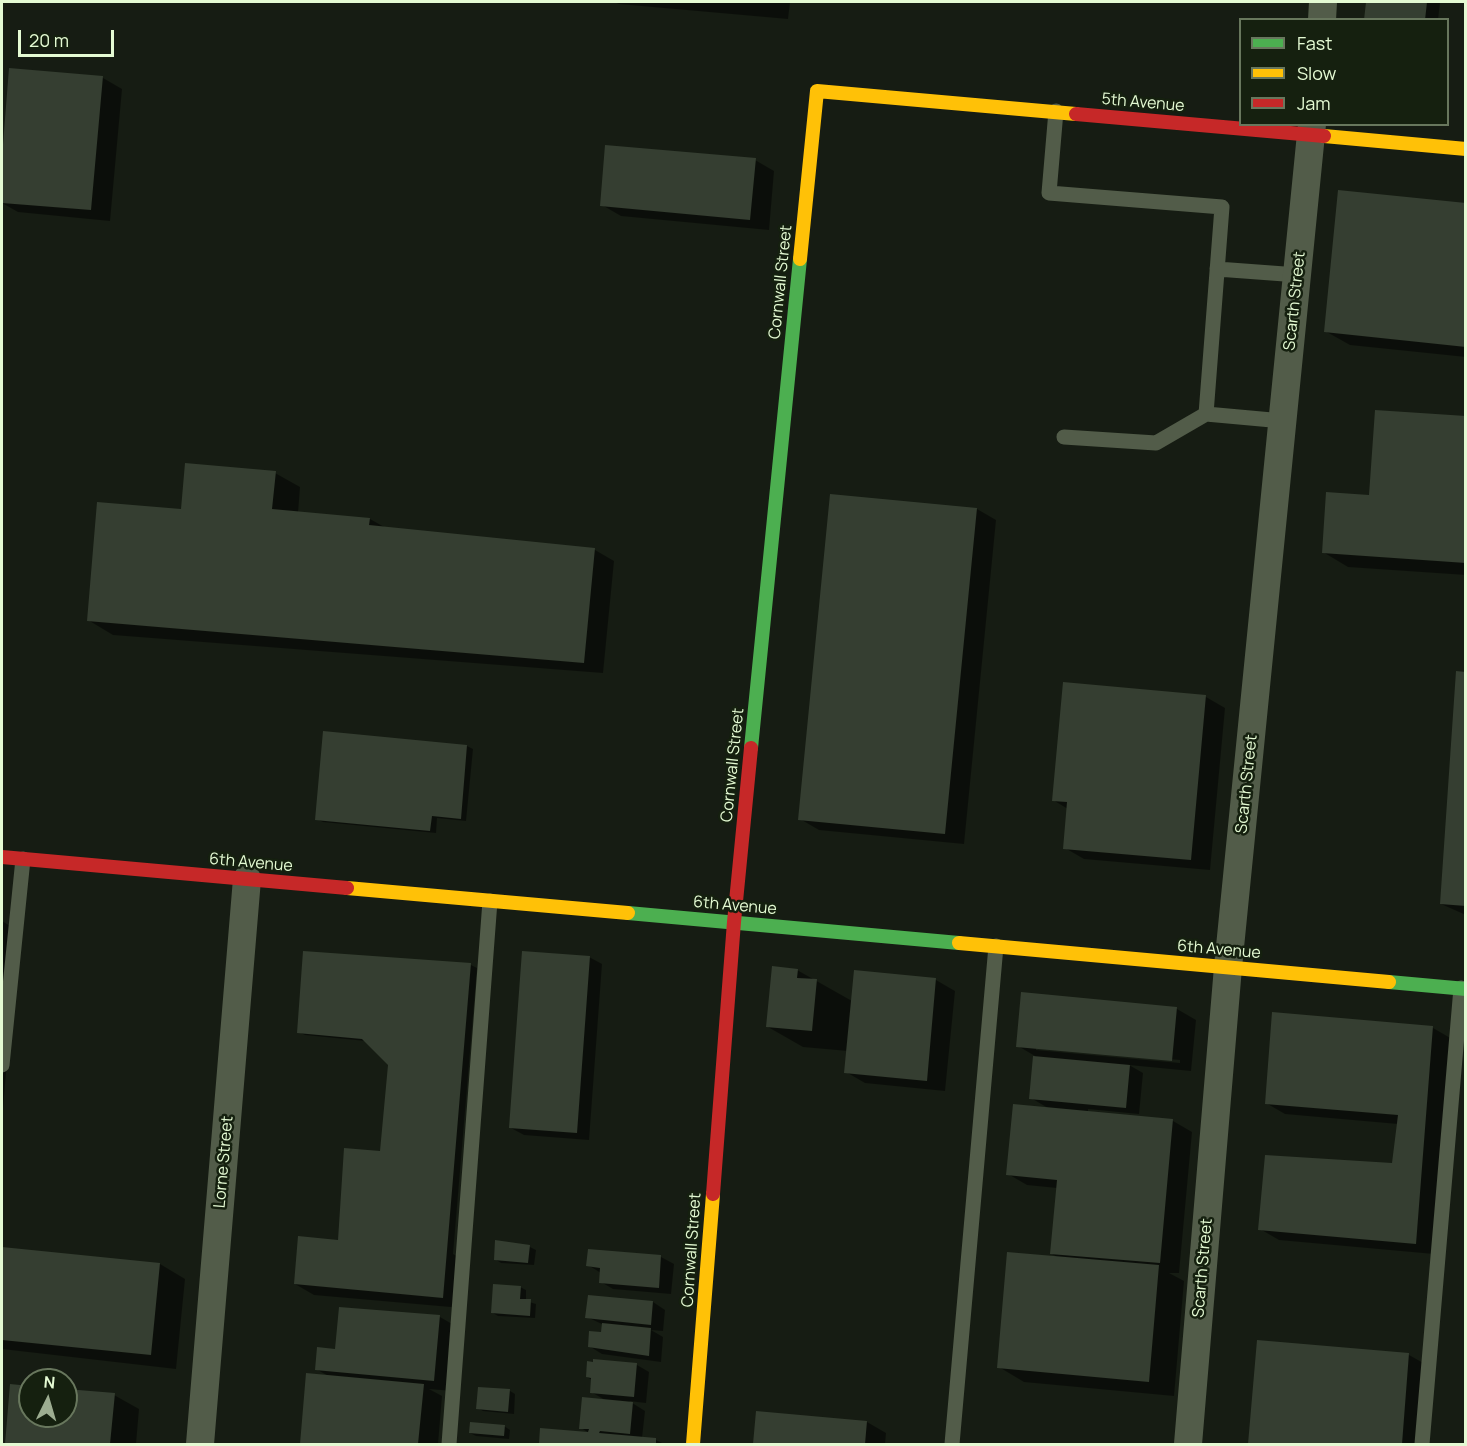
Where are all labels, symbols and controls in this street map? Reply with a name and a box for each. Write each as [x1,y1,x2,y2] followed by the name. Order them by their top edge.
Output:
[21,18,117,56] scale bar
[1239,18,1449,126] legend
[29,28,69,52] text: 20 m
[1297,31,1332,55] text: Fast
[1297,61,1336,85] text: Slow
[1101,90,1185,116] street label: 5th Avenue
[1297,91,1331,115] text: Jam
[765,224,797,340] street label: Cornwall Street
[1280,251,1310,351] street label: Scarth Street
[717,707,749,823] street label: Cornwall Street
[1232,734,1262,834] street label: Scarth Street
[208,850,294,876] street label: 6th Avenue
[692,893,778,919] street label: 6th Avenue
[1176,937,1262,963] street label: 6th Avenue
[210,1115,238,1209] street label: Lorne Street
[678,1192,706,1308] street label: Cornwall Street
[1189,1218,1217,1318] street label: Scarth Street
[18,1368,78,1428] north arrow
[43,1371,56,1394] text: N

